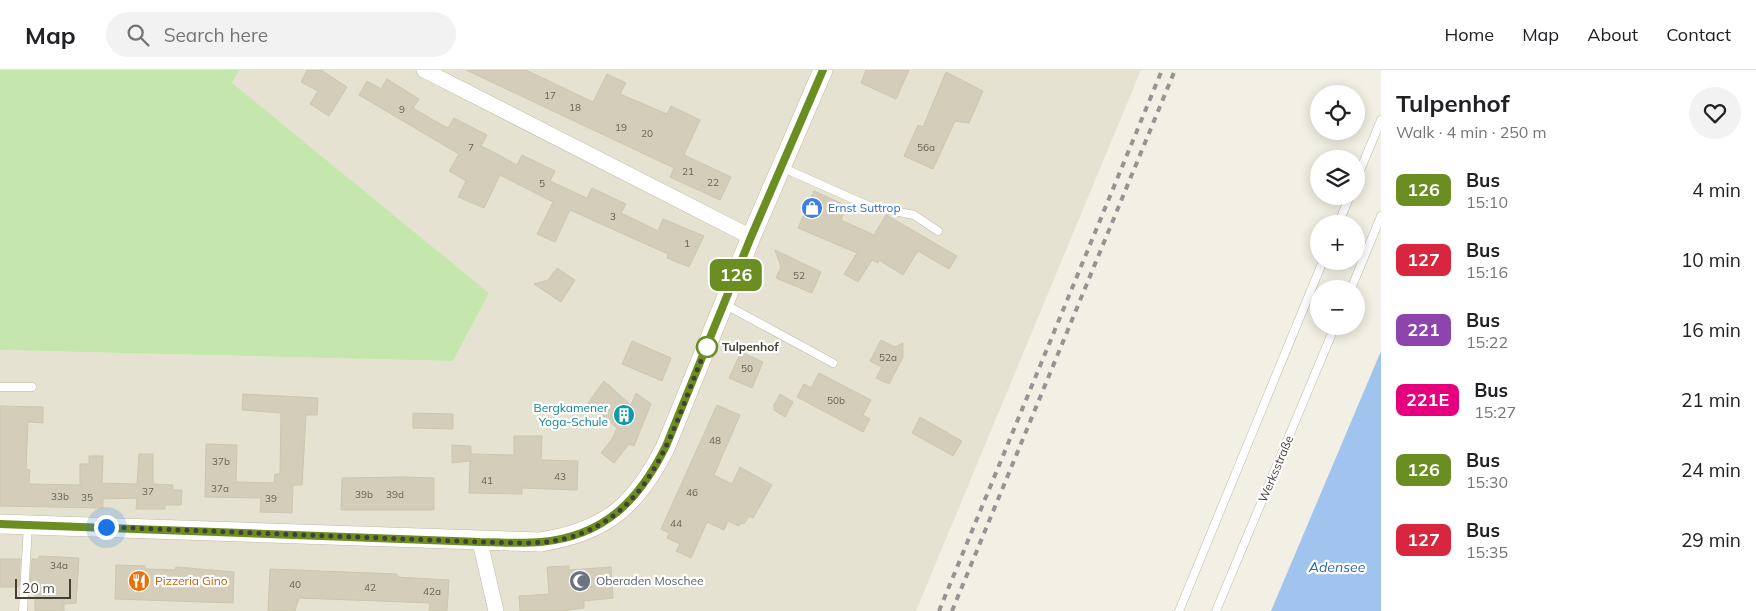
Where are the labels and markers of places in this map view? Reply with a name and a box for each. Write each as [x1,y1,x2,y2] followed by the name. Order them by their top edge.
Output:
[800,196,824,220] shop icon: Ernst Suttrop
[828,200,901,215] place label: Ernst Suttrop
[696,336,718,358] marker: Tulpenhof
[722,339,779,354] place label: Tulpenhof
[533,400,609,429] place label: Bergkamener Yoga-Schule
[612,403,636,427] building icon: Bergkamener Yoga-Schule
[127,569,151,593] restaurant icon: Pizzeria Gino
[568,569,592,593] mosque icon: Oberaden Moschee
[155,573,228,588] place label: Pizzeria Gino
[596,573,704,588] place label: Oberaden Moschee

